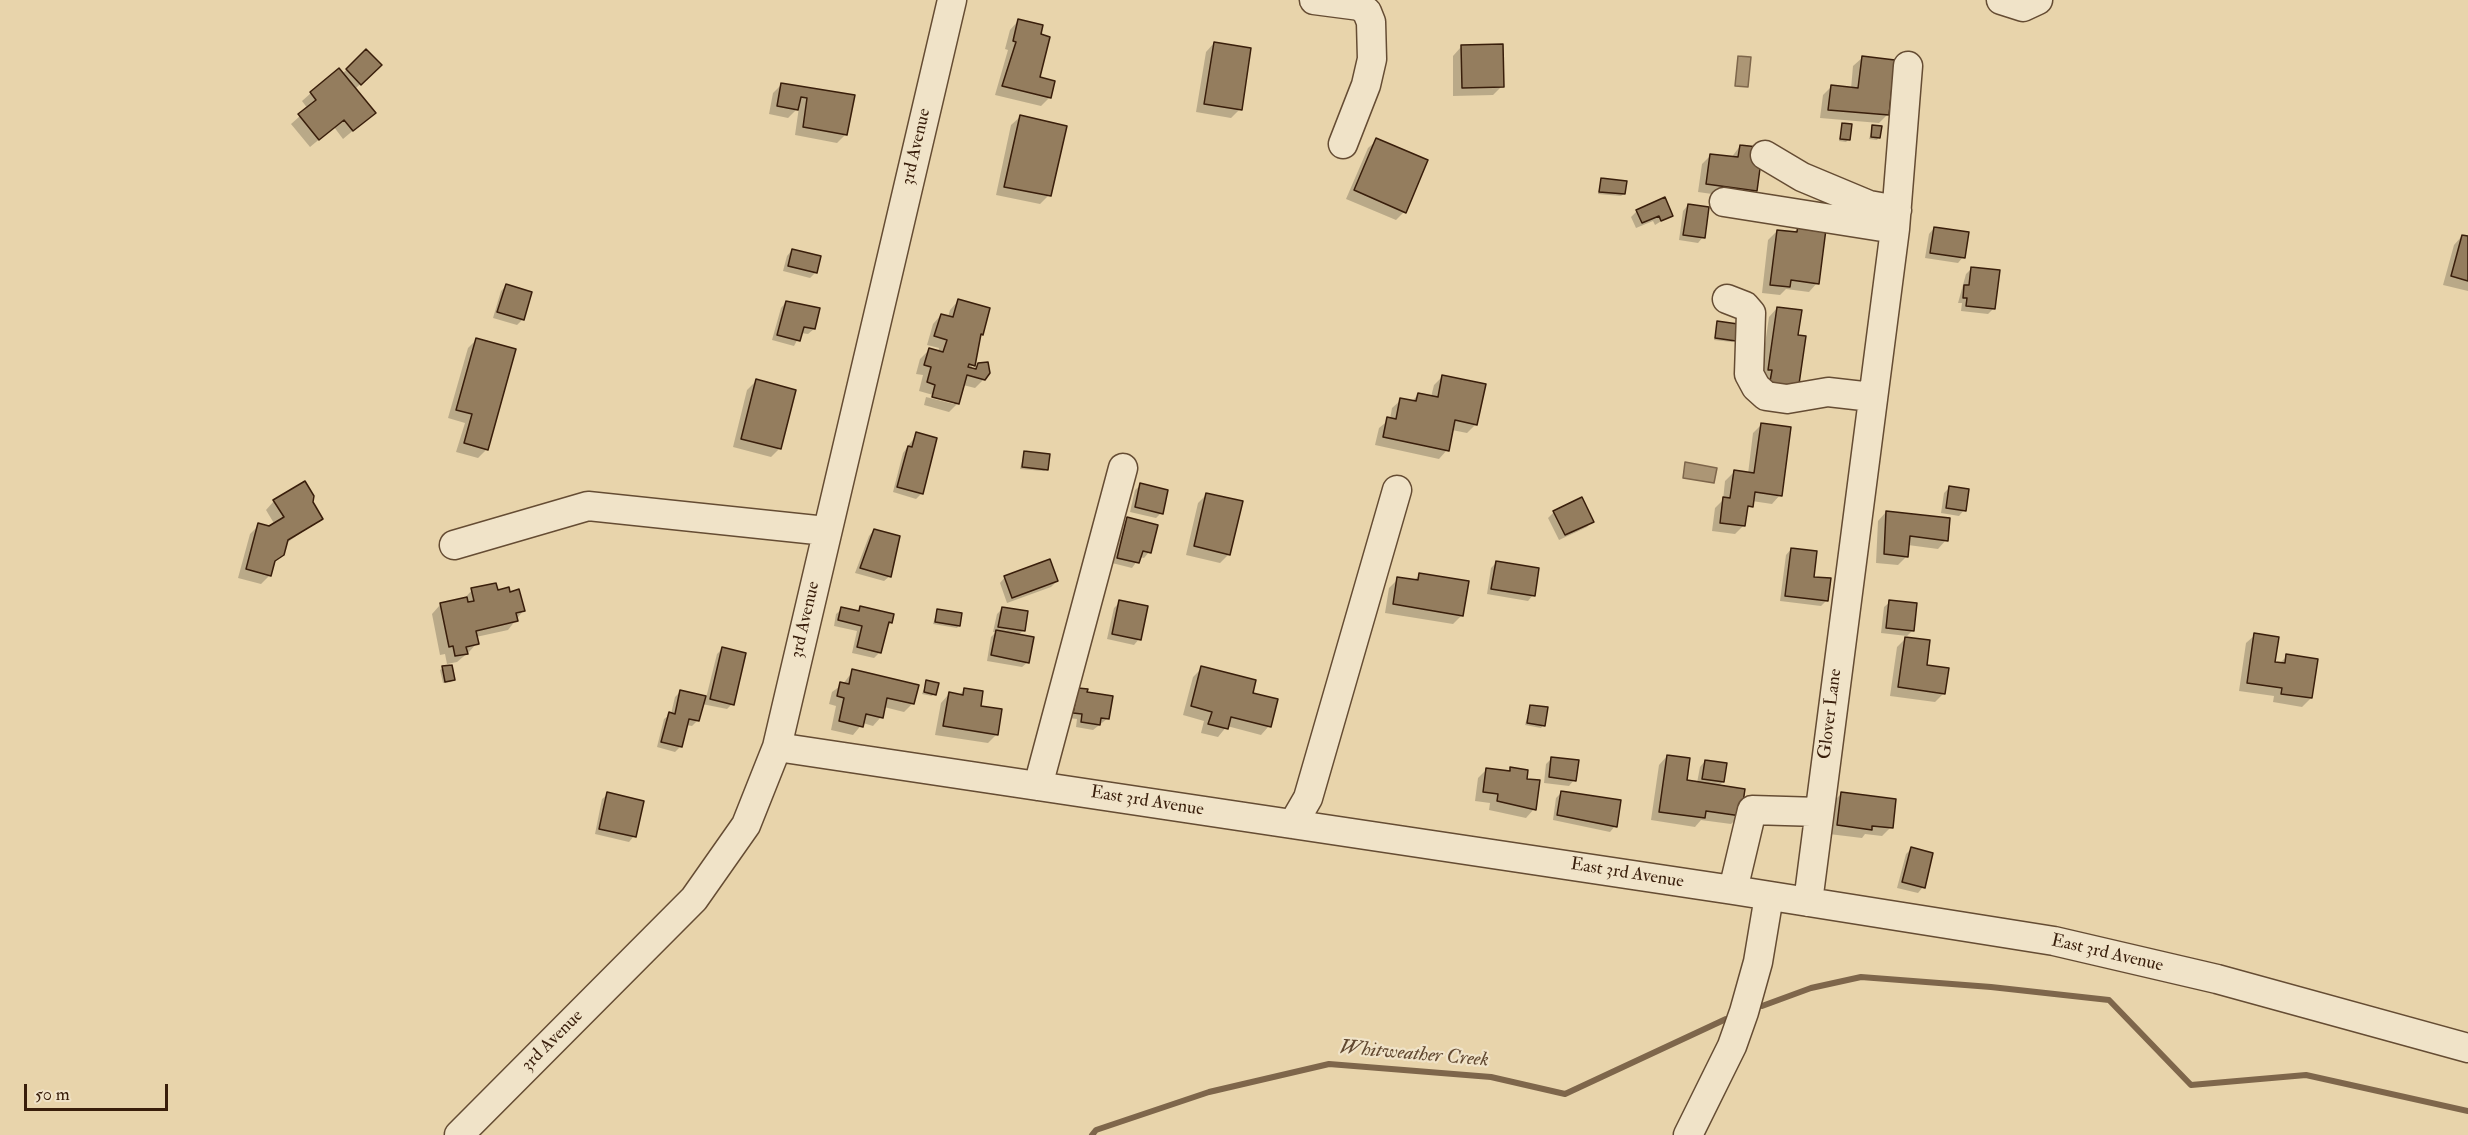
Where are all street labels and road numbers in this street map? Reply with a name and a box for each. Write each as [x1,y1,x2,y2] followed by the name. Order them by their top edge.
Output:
[898,106,936,188] street label: 3rd Avenue
[787,579,825,661] street label: 3rd Avenue
[1815,668,1847,760] street label: Glover Lane
[1089,782,1205,822] street label: East 3rd Avenue
[1569,854,1685,894] street label: East 3rd Avenue
[2049,931,2165,977] street label: East 3rd Avenue
[518,1006,588,1076] street label: 3rd Avenue

